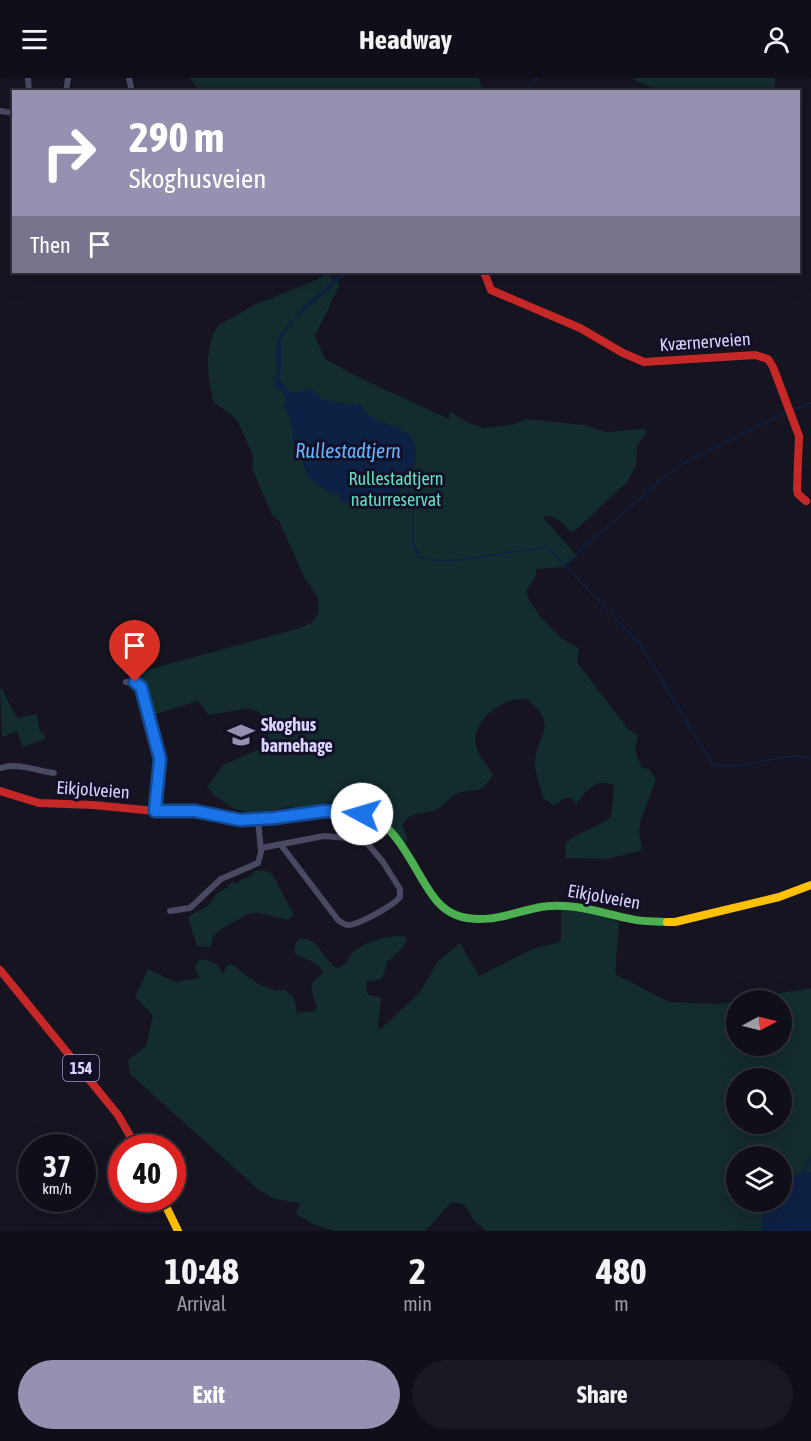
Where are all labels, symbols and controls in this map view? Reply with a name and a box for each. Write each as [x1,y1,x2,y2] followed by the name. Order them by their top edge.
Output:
[18,23,51,56] icon: menu
[760,23,793,56] icon: person
[359,24,452,55] text: Headway
[129,113,224,161] text: 290 m
[30,114,108,192] icon: right
[129,163,266,194] text: Skoghusveien
[83,228,116,261] icon: arrive
[30,232,71,258] text: Then
[659,328,751,355] street label: Kværnerveien
[295,439,401,462] water label: Rullestadtjern
[348,468,444,510] park label: Rullestadtjern naturreservat
[109,620,160,682] pin
[118,629,151,662] icon: arrive
[261,714,333,756] place label: Skoghus barnehage
[226,720,256,750] school or university icon: Skoghus barnehage
[56,776,130,803] street label: Eikjolveien
[330,782,394,846] position arrow
[566,880,642,913] street label: Eikjolveien
[726,990,792,1056] north arrow
[726,990,792,1212] map controls
[63,1055,99,1081] road number: 154
[726,1068,792,1134] button: search
[108,1134,186,1212] speed limit sign: 40
[726,1146,792,1212] button: layers
[43,1149,71,1183] text: 37
[42,1180,72,1197] text: km/h
[164,1250,239,1292] text: 10:48
[409,1250,426,1292] text: 2
[596,1250,647,1292] text: 480
[177,1292,226,1315] text: Arrival
[403,1292,432,1315] text: min
[614,1292,629,1315] text: m
[18,1360,400,1429] button: Exit
[412,1360,793,1429] button: Share

